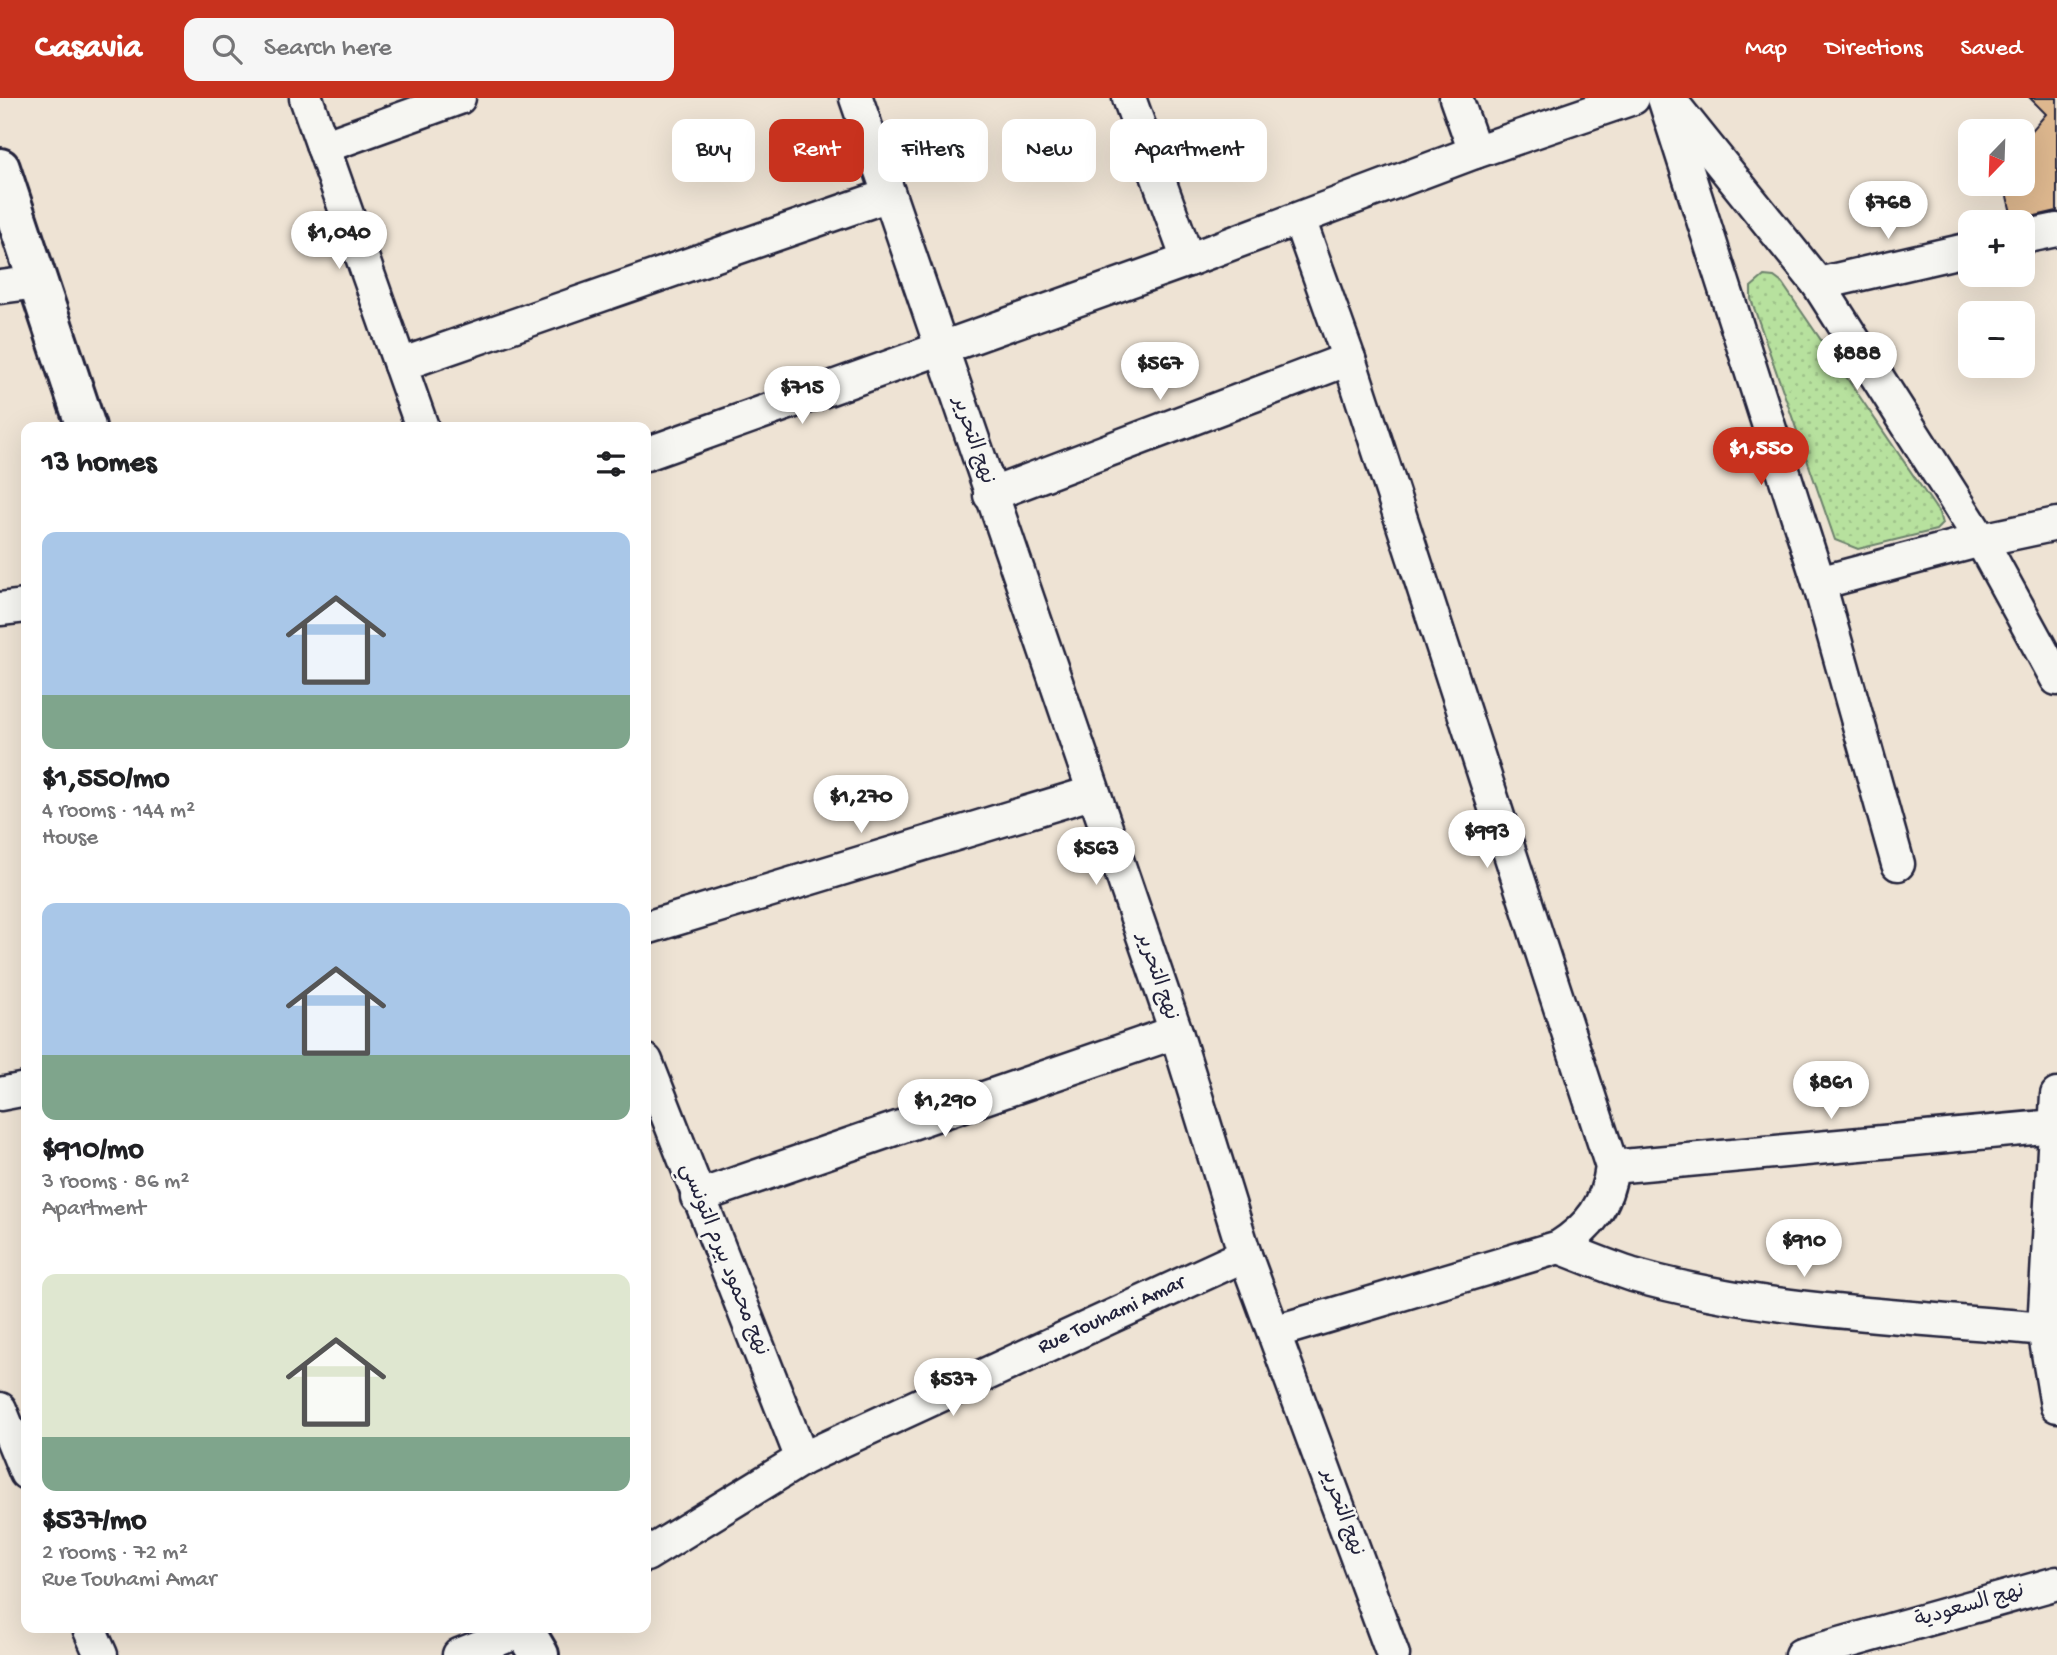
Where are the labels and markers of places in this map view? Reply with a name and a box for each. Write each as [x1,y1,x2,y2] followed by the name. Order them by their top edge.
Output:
[1847,181,1929,241] pin: $768
[282,212,396,271] pin: $1,040
[1816,332,1898,392] pin: $888
[1119,342,1201,402] pin: $567
[761,366,843,426] pin: $715
[1704,428,1818,487] pin: $1,550
[804,776,918,835] pin: $1,270
[1446,810,1528,870] pin: $993
[1055,828,1137,887] pin: $563
[1790,1062,1872,1121] pin: $861
[888,1080,1002,1139] pin: $1,290
[1763,1220,1845,1279] pin: $910
[912,1358,994,1418] pin: $537

